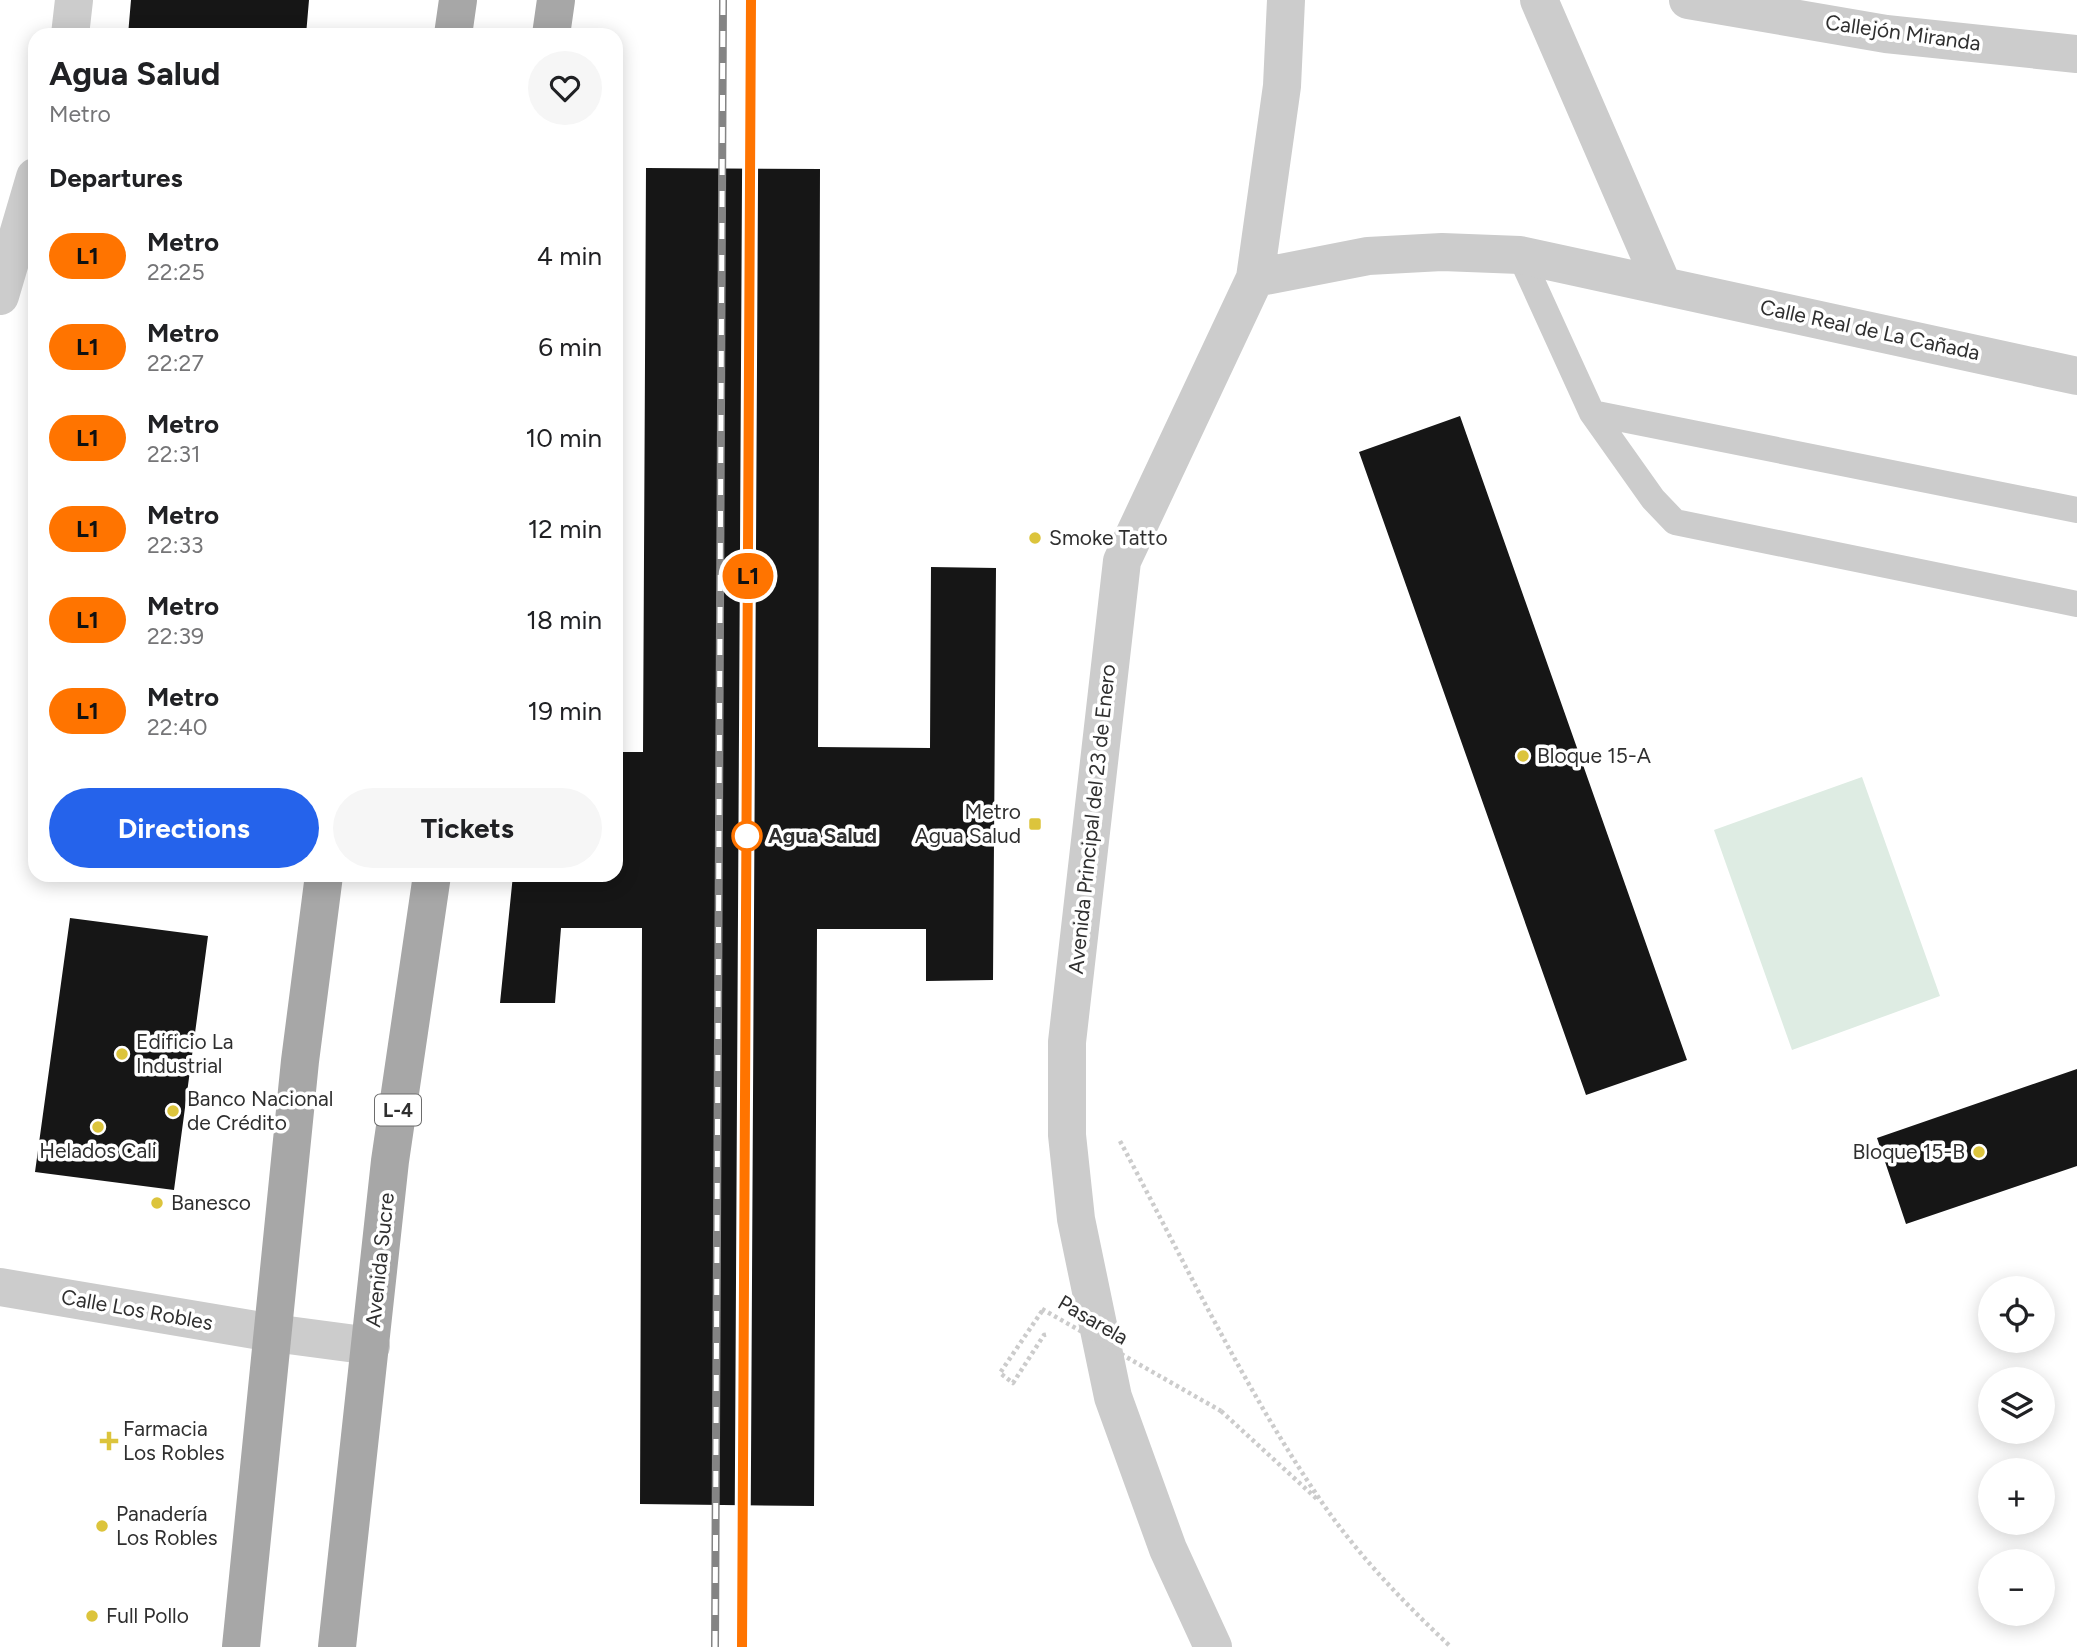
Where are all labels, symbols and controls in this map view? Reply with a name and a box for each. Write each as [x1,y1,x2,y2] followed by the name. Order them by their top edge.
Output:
[1824,9,1982,56] street label: Callejón Miranda
[528,51,602,125] button: heart
[49,54,220,93] text: Agua Salud
[49,100,111,128] text: Metro
[49,162,183,194] text: Departures
[147,226,219,258] text: Metro
[537,240,602,272] text: 4 min
[76,241,99,270] text: L1
[147,258,205,286] text: 22:25
[1758,294,1982,365] street label: Calle Real de La Cañada
[147,317,219,349] text: Metro
[538,331,602,363] text: 6 min
[76,332,99,361] text: L1
[147,349,204,377] text: 22:27
[147,408,219,440] text: Metro
[526,422,602,454] text: 10 min
[76,423,99,452] text: L1
[147,440,201,468] text: 22:31
[147,499,219,531] text: Metro
[528,513,602,545] text: 12 min
[76,514,99,543] text: L1
[1049,525,1168,550] place label: Smoke Tatto
[1027,530,1043,546] marker: Smoke Tatto
[147,531,204,559] text: 22:33
[716,553,780,599] line badge: L1
[736,561,760,590] text: L1
[147,590,219,622] text: Metro
[526,604,602,636] text: 18 min
[76,605,99,634] text: L1
[147,622,204,650] text: 22:39
[1063,663,1120,975] street label: Avenida Principal del 23 de Enero
[147,681,219,713] text: Metro
[527,695,602,727] text: 19 min
[76,696,99,725] text: L1
[147,713,208,741] text: 22:40
[1537,743,1651,768] place label: Bloque 15-A
[1515,748,1531,764] marker: Bloque 15-A
[49,788,319,868] button: Directions
[333,788,602,868] button: Tickets
[915,799,1021,848] place label: Metro Agua Salud
[1027,816,1043,832] marker: Metro Agua Salud
[732,821,762,851] marker: Agua Salud
[768,823,877,848] place label: Agua Salud
[136,1029,233,1078] place label: Edificio La Industrial
[114,1046,130,1062] marker: Edificio La Industrial
[187,1086,333,1135] place label: Banco Nacional de Crédito
[375,1094,421,1126] road number: L-4
[165,1103,181,1119] marker: Banco Nacional de Crédito
[90,1119,106,1135] marker: Helados Cali
[39,1138,157,1163] place label: Helados Cali
[1853,1139,1965,1164] place label: Bloque 15-B
[1971,1144,1987,1160] marker: Bloque 15-B
[171,1190,251,1215] place label: Banesco
[360,1191,399,1329] street label: Avenida Sucre
[149,1195,165,1211] marker: Banesco
[1978,1276,2055,1626] map controls
[1978,1276,2055,1353] button: locate
[59,1284,215,1335] street label: Calle Los Robles
[1054,1289,1133,1350] street label: Pasarela
[1978,1367,2055,1444] button: layers
[123,1416,225,1465] place label: Farmacia Los Robles
[101,1433,117,1449] marker: Farmacia Los Robles
[1978,1458,2055,1535] button: +
[116,1501,218,1550] place label: Panadería Los Robles
[94,1518,110,1534] marker: Panadería Los Robles
[1978,1549,2055,1626] button: −
[106,1603,189,1628] place label: Full Pollo
[84,1608,100,1624] marker: Full Pollo

